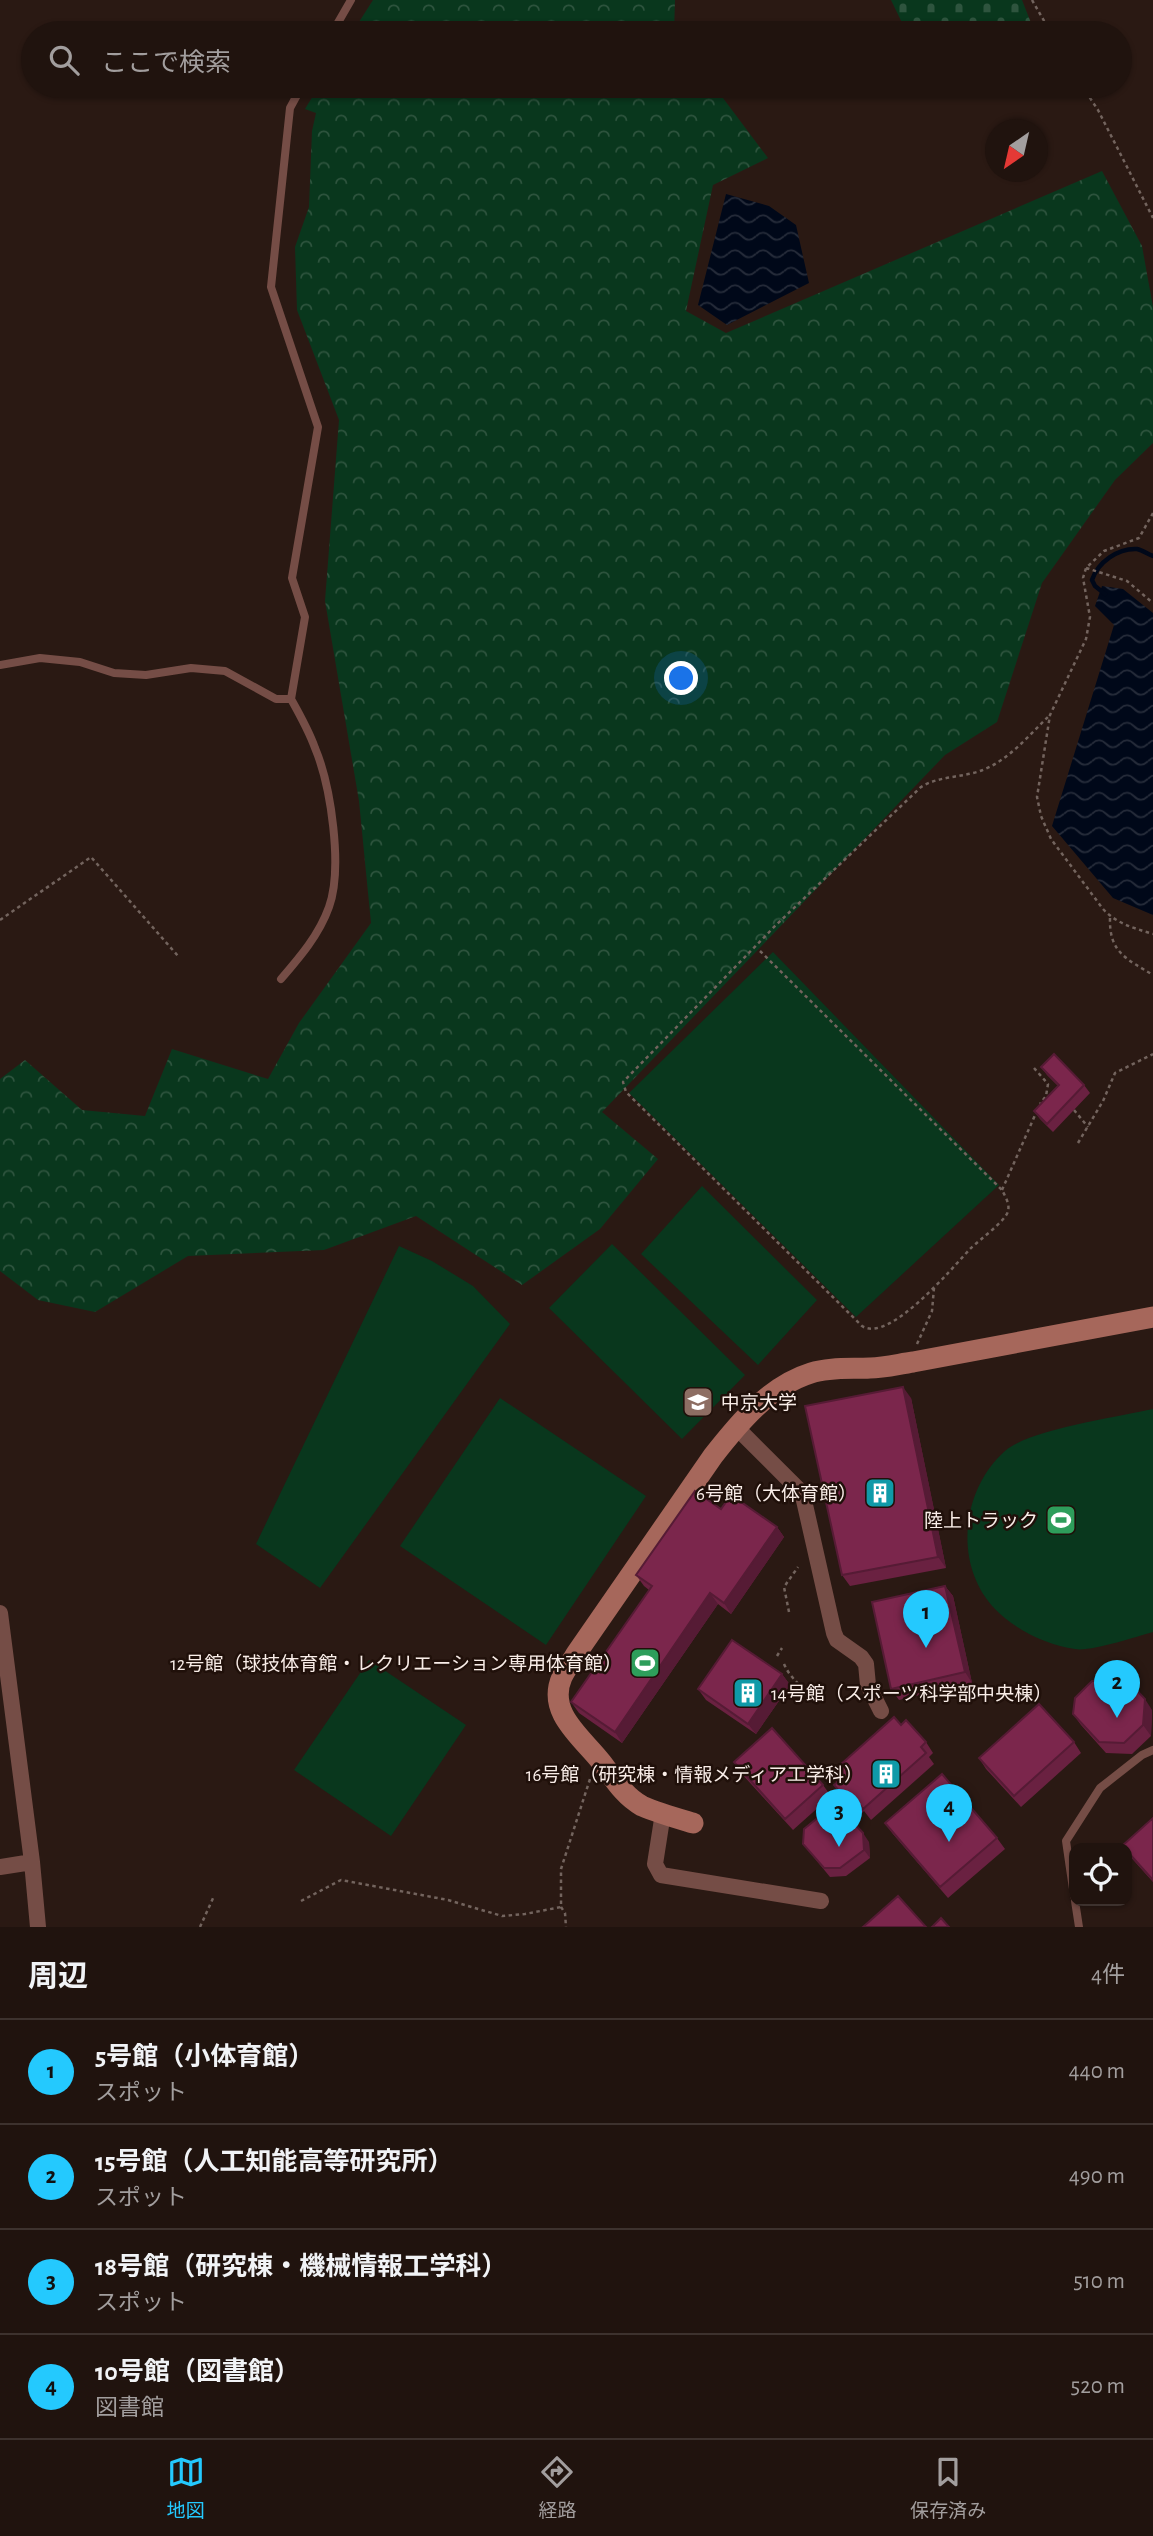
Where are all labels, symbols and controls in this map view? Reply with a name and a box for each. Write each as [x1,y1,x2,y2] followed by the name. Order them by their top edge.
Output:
[21,21,1132,98] search box
[45,41,83,79] icon: search
[101,50,231,76] text: ここで検索
[985,119,1048,182] north arrow
[664,661,698,695] your location
[681,1385,715,1419] school or university icon: 中京大学
[721,1392,797,1413] place label: 中京大学
[863,1476,897,1510] building icon: 6号館（大体育館）
[696,1483,857,1504] place label: 6号館（大体育館）
[1044,1503,1078,1537] sports icon: 陸上トラック
[924,1511,1038,1531] place label: 陸上トラック
[903,1590,949,1648] pin: 1
[628,1646,662,1680] sports icon: 12号館（球技体育館・レクリエーション専用体育館）
[170,1653,622,1674] place label: 12号館（球技体育館・レクリエーション専用体育館）
[1094,1660,1140,1718] pin: 2
[731,1676,765,1710] building icon: 14号館（スポーツ科学部中央棟）
[771,1683,1052,1704] place label: 14号館（スポーツ科学部中央棟）
[869,1757,903,1791] building icon: 16号館（研究棟・情報メディア工学科）
[526,1764,863,1785] place label: 16号館（研究棟・情報メディア工学科）
[926,1784,972,1842] pin: 4
[816,1789,862,1847] pin: 3
[1069,1843,1132,1906] map controls
[1069,1843,1132,1906] button: locate
[28,1962,88,1992] text: 周辺
[1091,1964,1125,1987] text: 4件
[95,2044,314,2070] text: 5号館（小体育館）
[47,2060,55,2083] text: 1
[1069,2060,1125,2083] text: 440 m
[95,2082,187,2105] text: スポット
[95,2149,454,2175] text: 15号館（人工知能高等研究所）
[46,2165,56,2188] text: 2
[1069,2165,1125,2188] text: 490 m
[95,2187,187,2210] text: スポット
[95,2254,507,2280] text: 18号館（研究棟・機械情報工学科）
[46,2270,56,2293] text: 3
[1073,2270,1125,2293] text: 510 m
[95,2292,187,2315] text: スポット
[95,2359,300,2385] text: 10号館（図書館）
[45,2375,57,2398] text: 4
[1071,2375,1125,2398] text: 520 m
[95,2397,164,2420] text: 図書館
[167,2453,205,2523] tab: 地図
[538,2453,576,2523] tab: 経路
[910,2453,986,2523] tab: 保存済み

